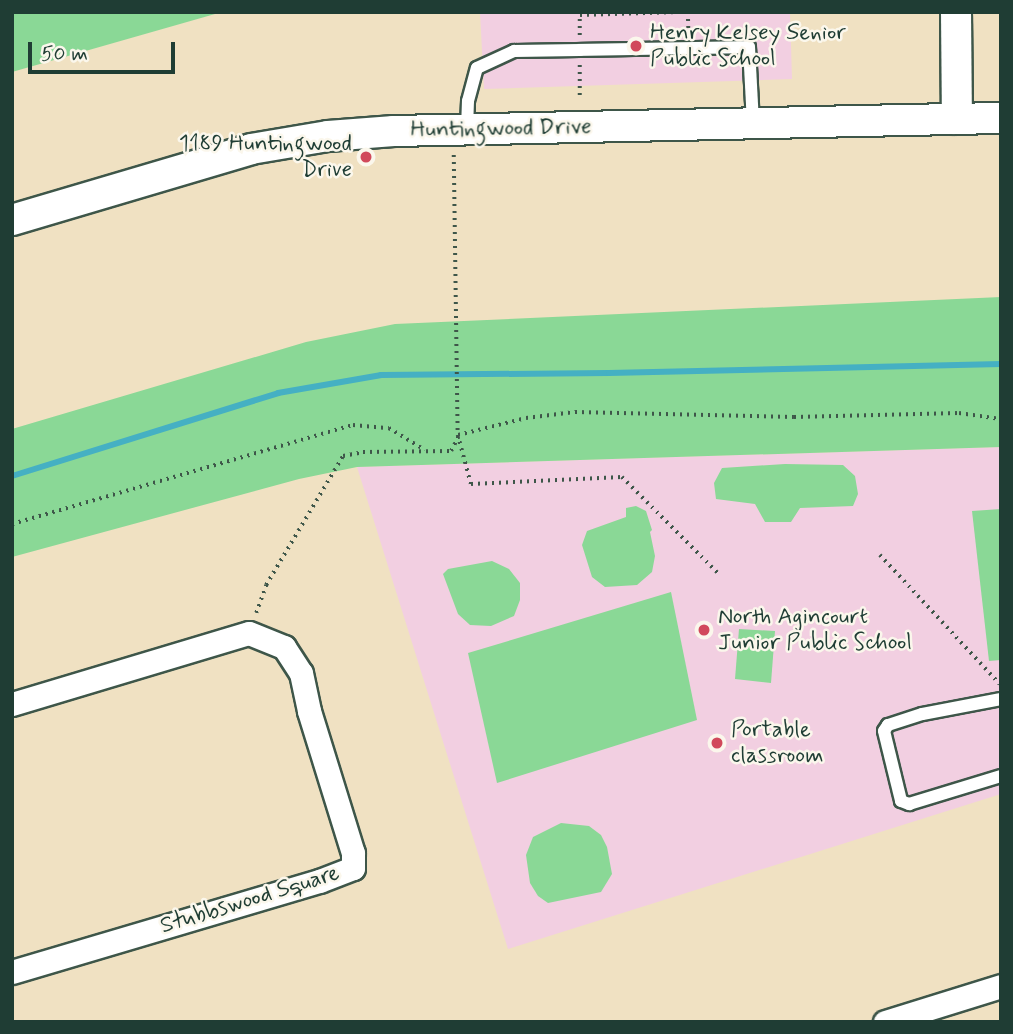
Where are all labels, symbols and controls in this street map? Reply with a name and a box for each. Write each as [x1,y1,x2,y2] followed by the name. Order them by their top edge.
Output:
[650,19,848,73] place label: Henry Kelsey Senior Public School
[32,28,178,72] scale bar
[628,38,644,54] marker: Henry Kelsey Senior Public School
[41,40,88,68] text: 50 m
[411,114,591,144] street label: Huntingwood Drive
[179,130,352,184] place label: 1189 Huntingwood Drive
[358,149,374,165] marker: 1189 Huntingwood Drive
[718,603,913,657] place label: North Agincourt Junior Public School
[696,622,712,638] marker: North Agincourt Junior Public School
[731,716,823,770] place label: Portable classroom
[709,735,725,751] marker: Portable classroom
[155,859,345,941] street label: Stubbswood Square

